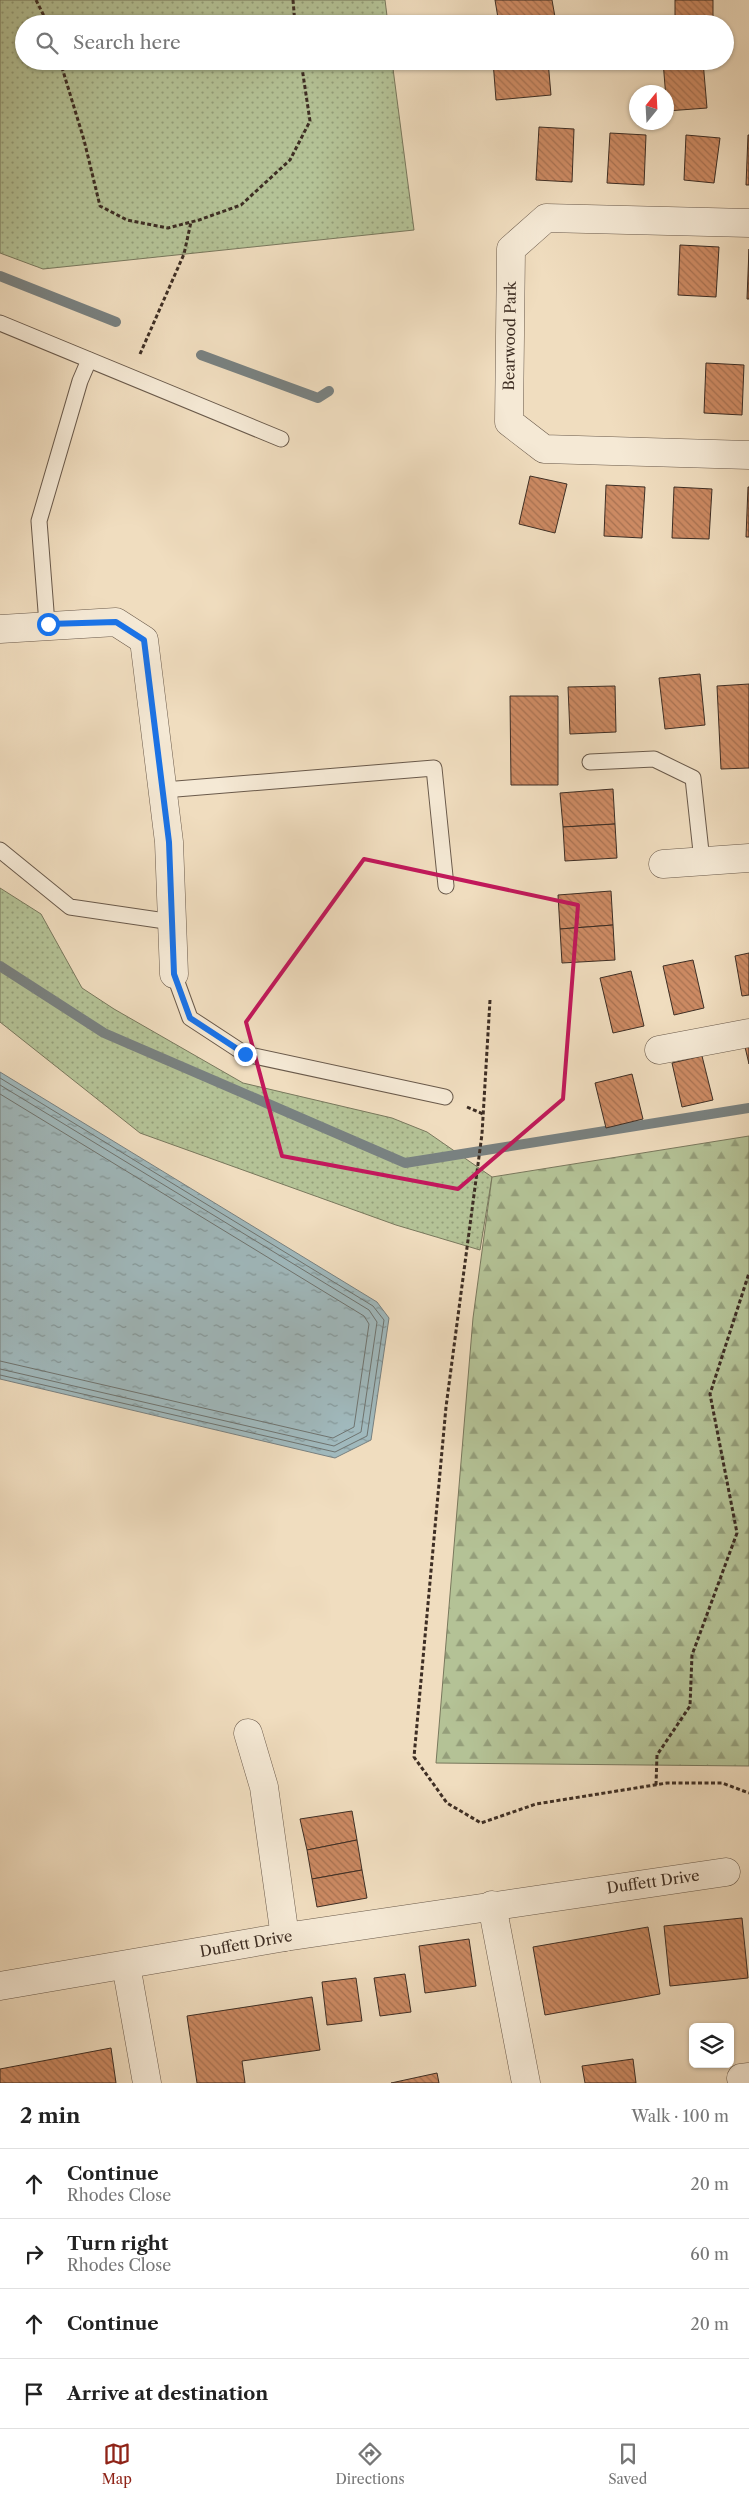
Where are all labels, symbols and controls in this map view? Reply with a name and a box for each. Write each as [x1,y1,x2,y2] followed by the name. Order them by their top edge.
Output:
[15,15,734,70] search box
[33,29,61,57] icon: search
[73,31,181,54] text: Search here
[629,85,674,130] north arrow
[499,280,520,391] street label: Bearwood Park
[37,613,60,636] route start
[234,1043,257,1066] route end
[605,1866,701,1897] street label: Duffett Drive
[198,1926,294,1961] street label: Duffett Drive
[689,2023,734,2068] map controls
[689,2023,734,2068] button: layers
[20,2103,80,2128] text: 2 min
[632,2106,729,2126] text: Walk · 100 m
[67,2162,159,2185] text: Continue
[20,2170,48,2198] icon: ahead
[690,2174,729,2194] text: 20 m
[67,2185,171,2205] text: Rhodes Close
[67,2232,168,2255] text: Turn right
[20,2240,48,2268] icon: right
[690,2244,729,2264] text: 60 m
[67,2255,171,2275] text: Rhodes Close
[20,2310,48,2338] icon: ahead
[67,2312,159,2335] text: Continue
[690,2314,729,2334] text: 20 m
[20,2380,48,2408] icon: arrive
[67,2382,268,2405] text: Arrive at destination
[102,2440,132,2488] tab: Map
[335,2440,405,2488] tab: Directions
[608,2440,647,2488] tab: Saved

